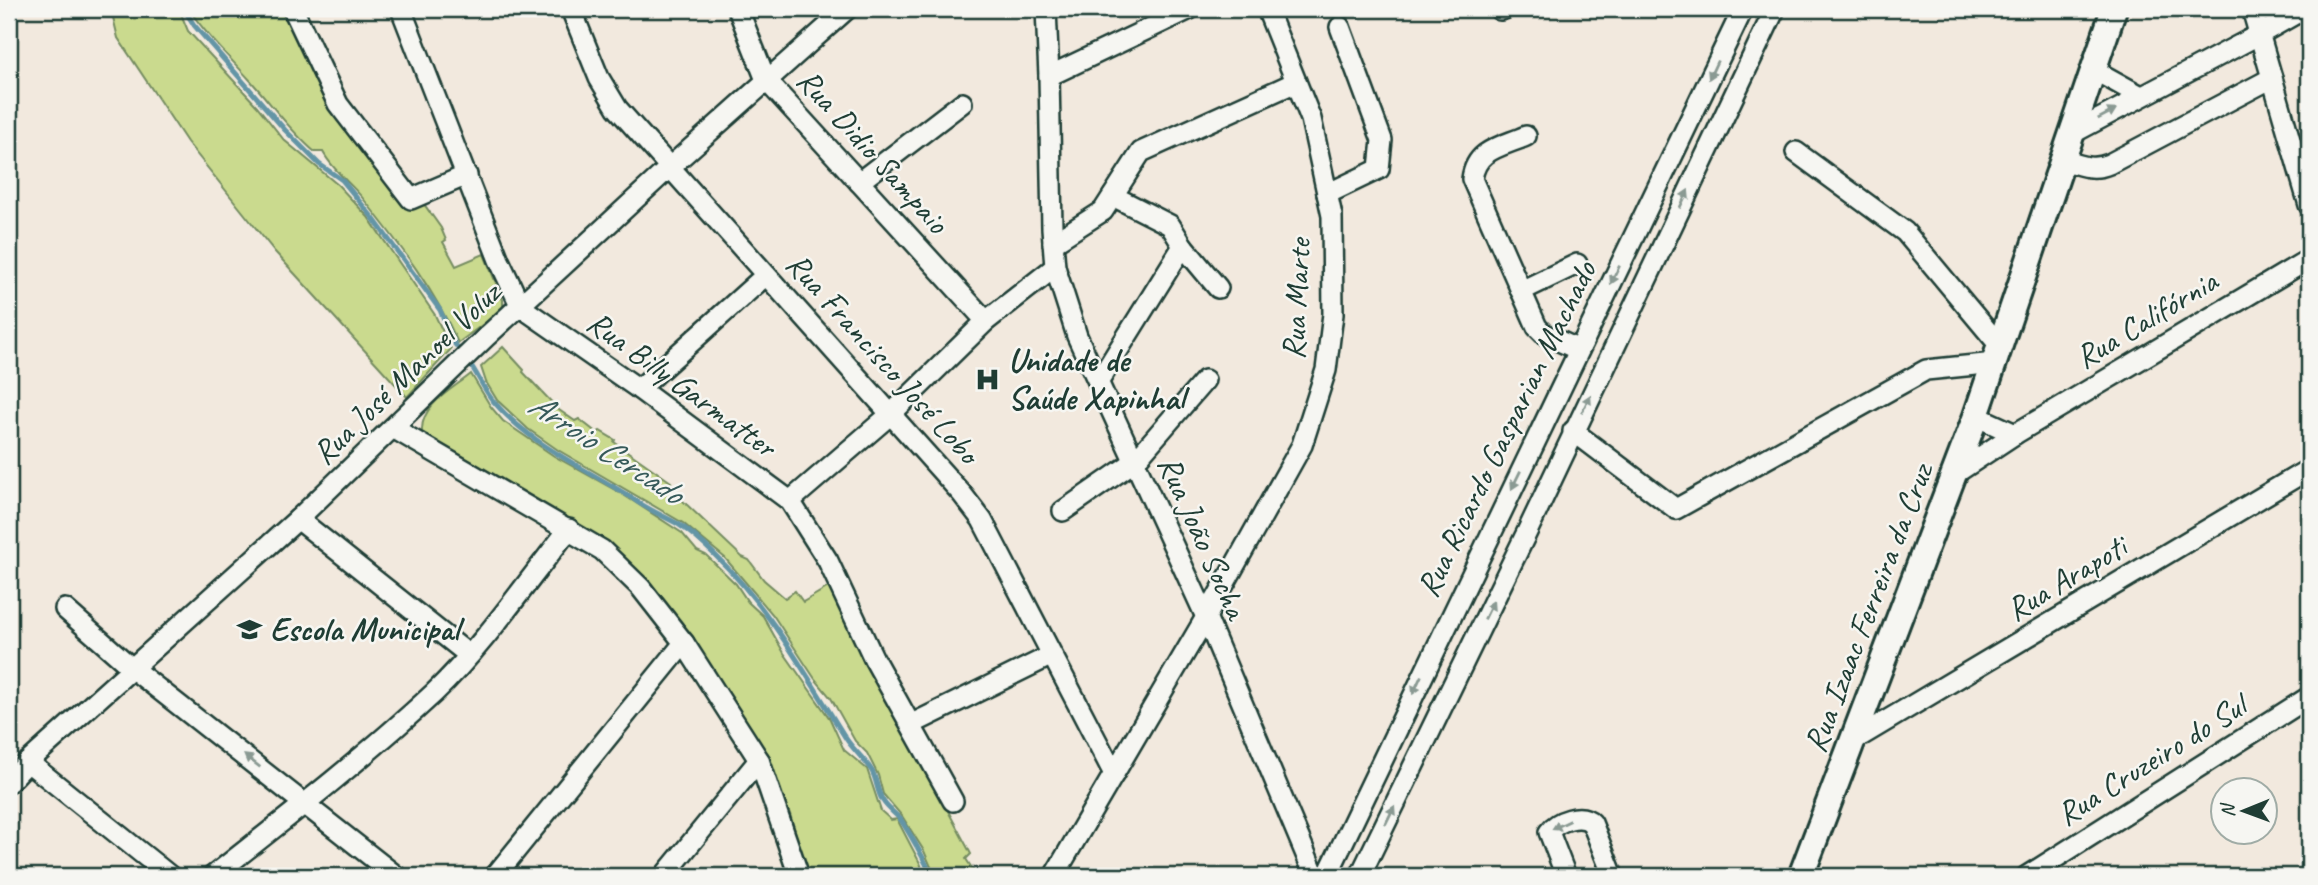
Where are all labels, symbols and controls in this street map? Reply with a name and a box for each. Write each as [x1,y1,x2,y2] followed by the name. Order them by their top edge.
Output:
[788,60,959,243] street label: Rua Didio Sampaio
[1707,60,1719,80] one-way arrow
[2097,108,2117,120] one-way arrow
[1678,189,1690,209] one-way arrow
[1272,235,1320,361] street label: Rua Marte
[777,244,991,475] street label: Rua Francisco José Lobo
[1406,253,1606,604] street label: Rua Ricardo Gasparian Machado
[2067,259,2226,378] street label: Rua Califórnia
[1609,265,1621,285] one-way arrow
[303,270,512,474] street label: Rua José Manoel Voluz
[579,301,787,468] street label: Rua Billy Garmatter
[1008,339,1190,419] place label: Unidade de Saúde Xapinhal
[974,365,1002,393] hospital icon: Unidade de Saúde Xapinhal
[520,381,696,517] water label: Arroio Cercado
[1580,394,1592,414] one-way arrow
[1148,449,1259,627] street label: Rua João Socha
[1794,456,1943,758] street label: Rua Izaac Ferreira da Cruz
[1510,470,1521,490] one-way arrow
[1998,524,2137,630] street label: Rua Arapoti
[1484,600,1495,620] one-way arrow
[270,608,465,650] place label: Escola Municipal
[236,615,264,643] school or university icon: Escola Municipal
[1412,675,1423,695] one-way arrow
[2049,682,2258,835] street label: Rua Cruzeiro do Sul
[243,755,261,769] one-way arrow
[2210,776,2280,846] north arrow
[2216,802,2240,817] text: N
[1384,805,1395,825] one-way arrow
[1551,819,1571,830] one-way arrow

